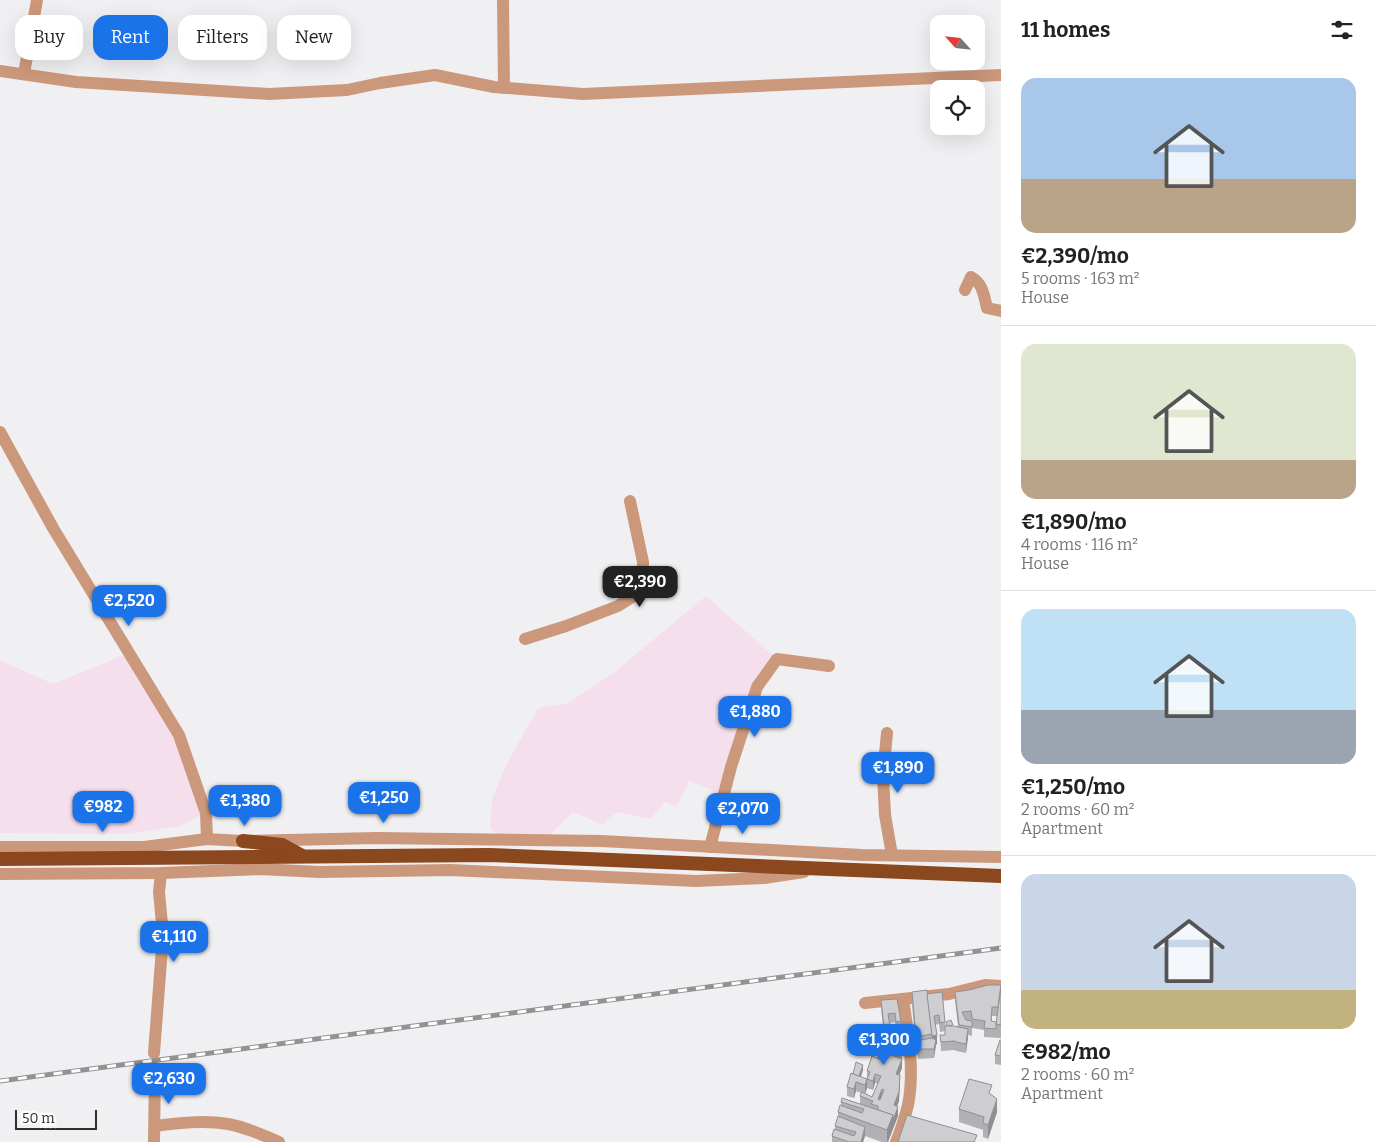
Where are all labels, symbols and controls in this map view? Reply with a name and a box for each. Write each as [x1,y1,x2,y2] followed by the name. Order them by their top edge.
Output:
[15,15,83,60] chip: Buy
[93,15,168,60] chip: Rent
[178,15,267,60] chip: Filters
[277,15,351,60] chip: New
[930,15,985,70] north arrow
[930,15,985,135] map controls
[1328,16,1356,44] icon: filters
[1021,17,1110,43] text: 11 homes
[930,80,985,135] button: locate
[1144,111,1234,201] icon: home
[1021,243,1129,269] text: €2,390/mo
[1021,269,1139,288] text: 5 rooms · 163 m²
[1021,288,1069,307] text: House
[1144,376,1234,466] icon: home
[1021,509,1127,535] text: €1,890/mo
[1021,535,1138,554] text: 4 rooms · 116 m²
[1021,554,1069,573] text: House
[599,566,681,608] pin: €2,390
[614,572,666,591] text: €2,390
[88,584,170,627] pin: €2,520
[103,591,155,610] text: €2,520
[1144,641,1234,731] icon: home
[714,696,796,738] pin: €1,880
[729,702,781,721] text: €1,880
[857,752,939,794] pin: €1,890
[872,758,924,777] text: €1,890
[1021,774,1125,800] text: €1,250/mo
[343,782,425,824] pin: €1,250
[204,784,286,827] pin: €1,380
[359,788,409,807] text: €1,250
[73,790,133,833] pin: €982
[220,791,270,810] text: €1,380
[702,792,784,835] pin: €2,070
[84,797,122,816] text: €982
[717,799,769,818] text: €2,070
[1021,800,1134,819] text: 2 rooms · 60 m²
[1021,819,1103,838] text: Apartment
[1144,906,1234,996] icon: home
[133,920,215,963] pin: €1,110
[151,927,197,946] text: €1,110
[843,1024,925,1066] pin: €1,300
[858,1030,910,1049] text: €1,300
[1021,1039,1111,1065] text: €982/mo
[128,1062,210,1105] pin: €2,630
[1021,1065,1134,1084] text: 2 rooms · 60 m²
[143,1069,195,1088] text: €2,630
[1021,1084,1103,1103] text: Apartment
[15,1107,98,1130] scale bar
[22,1110,55,1127] text: 50 m

